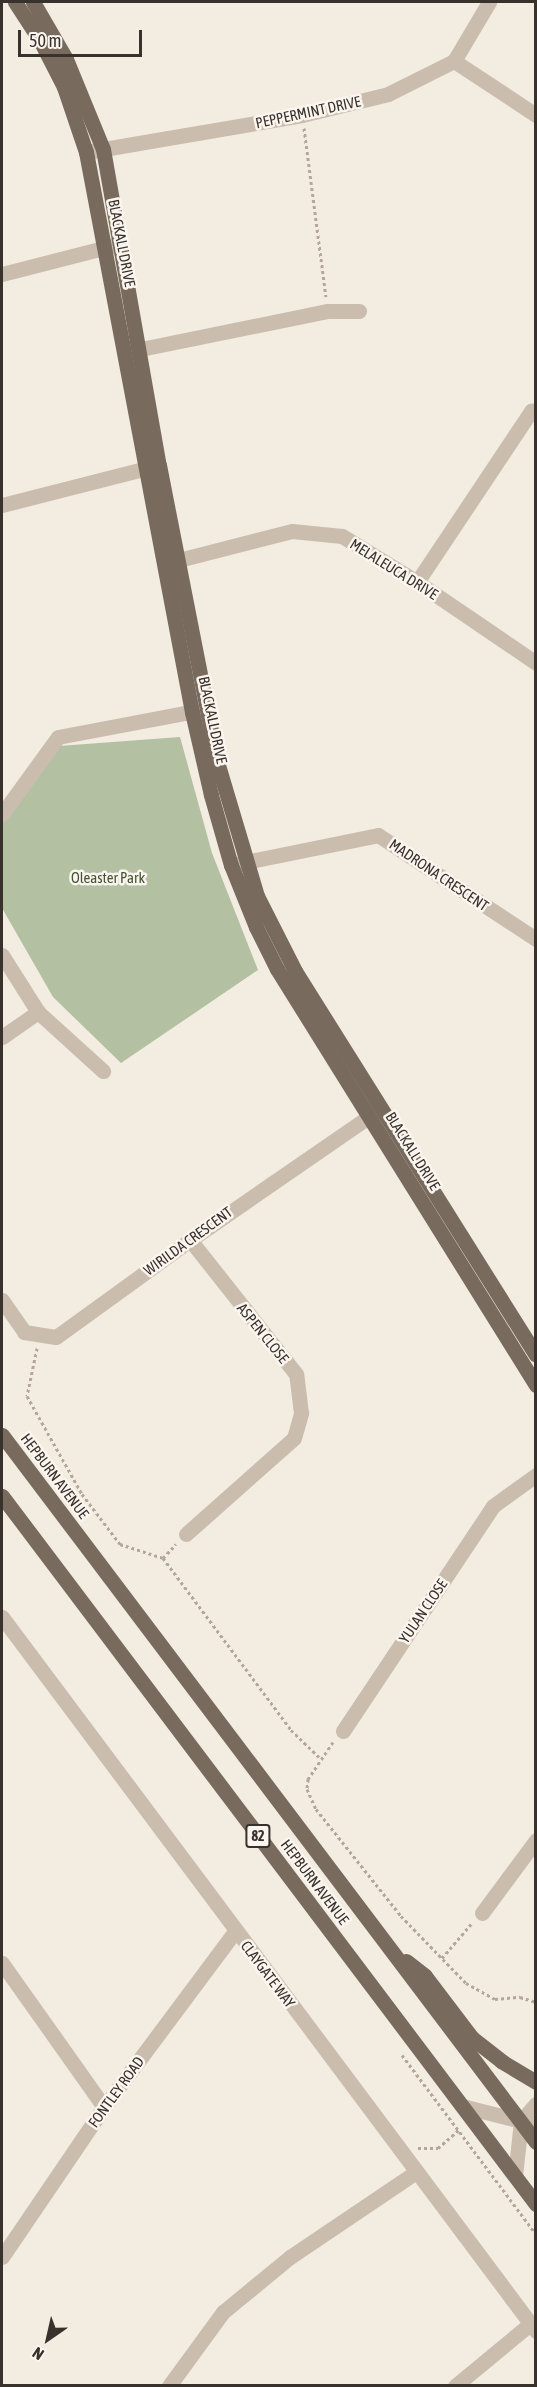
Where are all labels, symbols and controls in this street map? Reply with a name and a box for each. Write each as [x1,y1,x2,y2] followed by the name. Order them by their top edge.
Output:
[21,18,146,56] scale bar
[29,30,61,51] text: 50 m
[254,92,362,132] street label: PEPPERMINT DRIVE
[105,198,139,288] street label: BLACKALL DRIVE
[347,535,441,603] street label: MELALEUCA DRIVE
[195,675,231,765] street label: BLACKALL DRIVE
[386,835,492,915] street label: MADRONA CRESCENT
[71,869,145,887] park label: Oleaster Park
[382,1109,444,1193] street label: BLACKALL DRIVE
[140,1203,236,1279] street label: WIRILDA CRESCENT
[233,1299,293,1367] street label: ASPEN CLOSE
[17,1430,93,1522] street label: HEPBURN AVENUE
[395,1576,451,1646] street label: YULAN CLOSE
[244,1825,272,1847] road number: 82
[277,1836,353,1928] street label: HEPBURN AVENUE
[237,1937,299,2011] street label: CLAYGATE WAY
[84,2053,148,2131] street label: FONTLEY ROAD
[18,2309,78,2369] north arrow
[29,2344,47,2364] text: N

